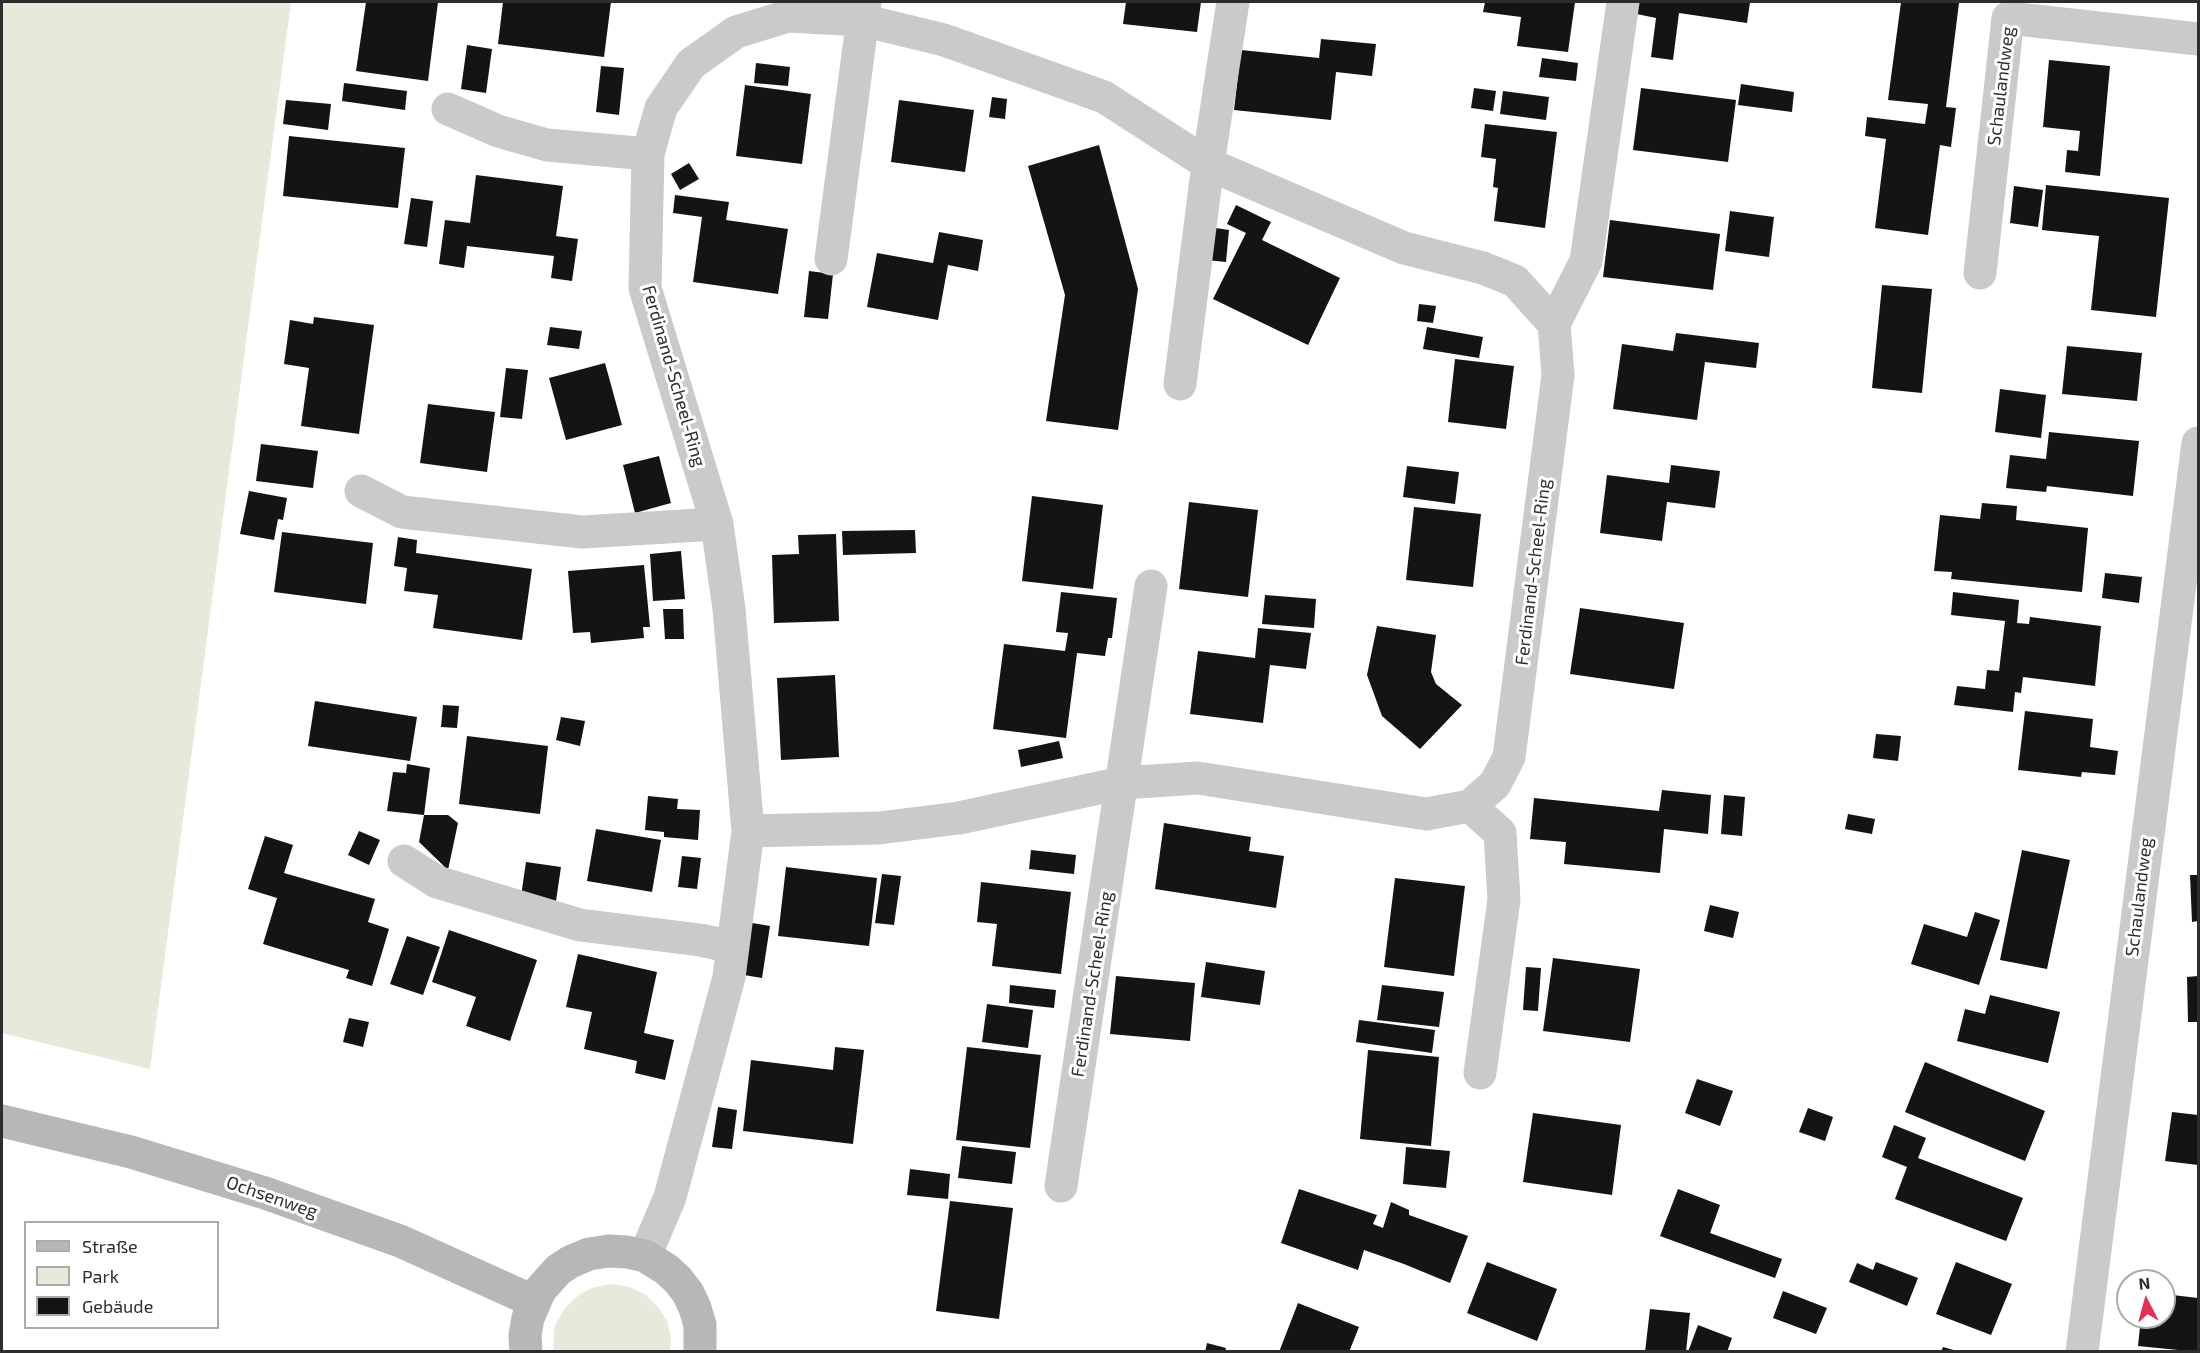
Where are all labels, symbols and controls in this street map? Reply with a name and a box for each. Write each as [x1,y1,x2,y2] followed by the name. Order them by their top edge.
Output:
[1983,25,2019,147] street label: Schaulandweg
[638,283,710,469] street label: Ferdinand-Scheel-Ring
[1511,478,1555,666] street label: Ferdinand-Scheel-Ring
[2121,836,2157,958] street label: Schaulandweg
[1067,890,1117,1078] street label: Ferdinand-Scheel-Ring
[224,1171,320,1223] street label: Ochsenweg
[24,1221,219,1329] legend
[82,1235,138,1257] text: Straße
[82,1265,119,1287] text: Park
[2116,1269,2176,1329] north arrow
[2138,1273,2151,1293] text: N
[82,1295,153,1317] text: Gebäude

